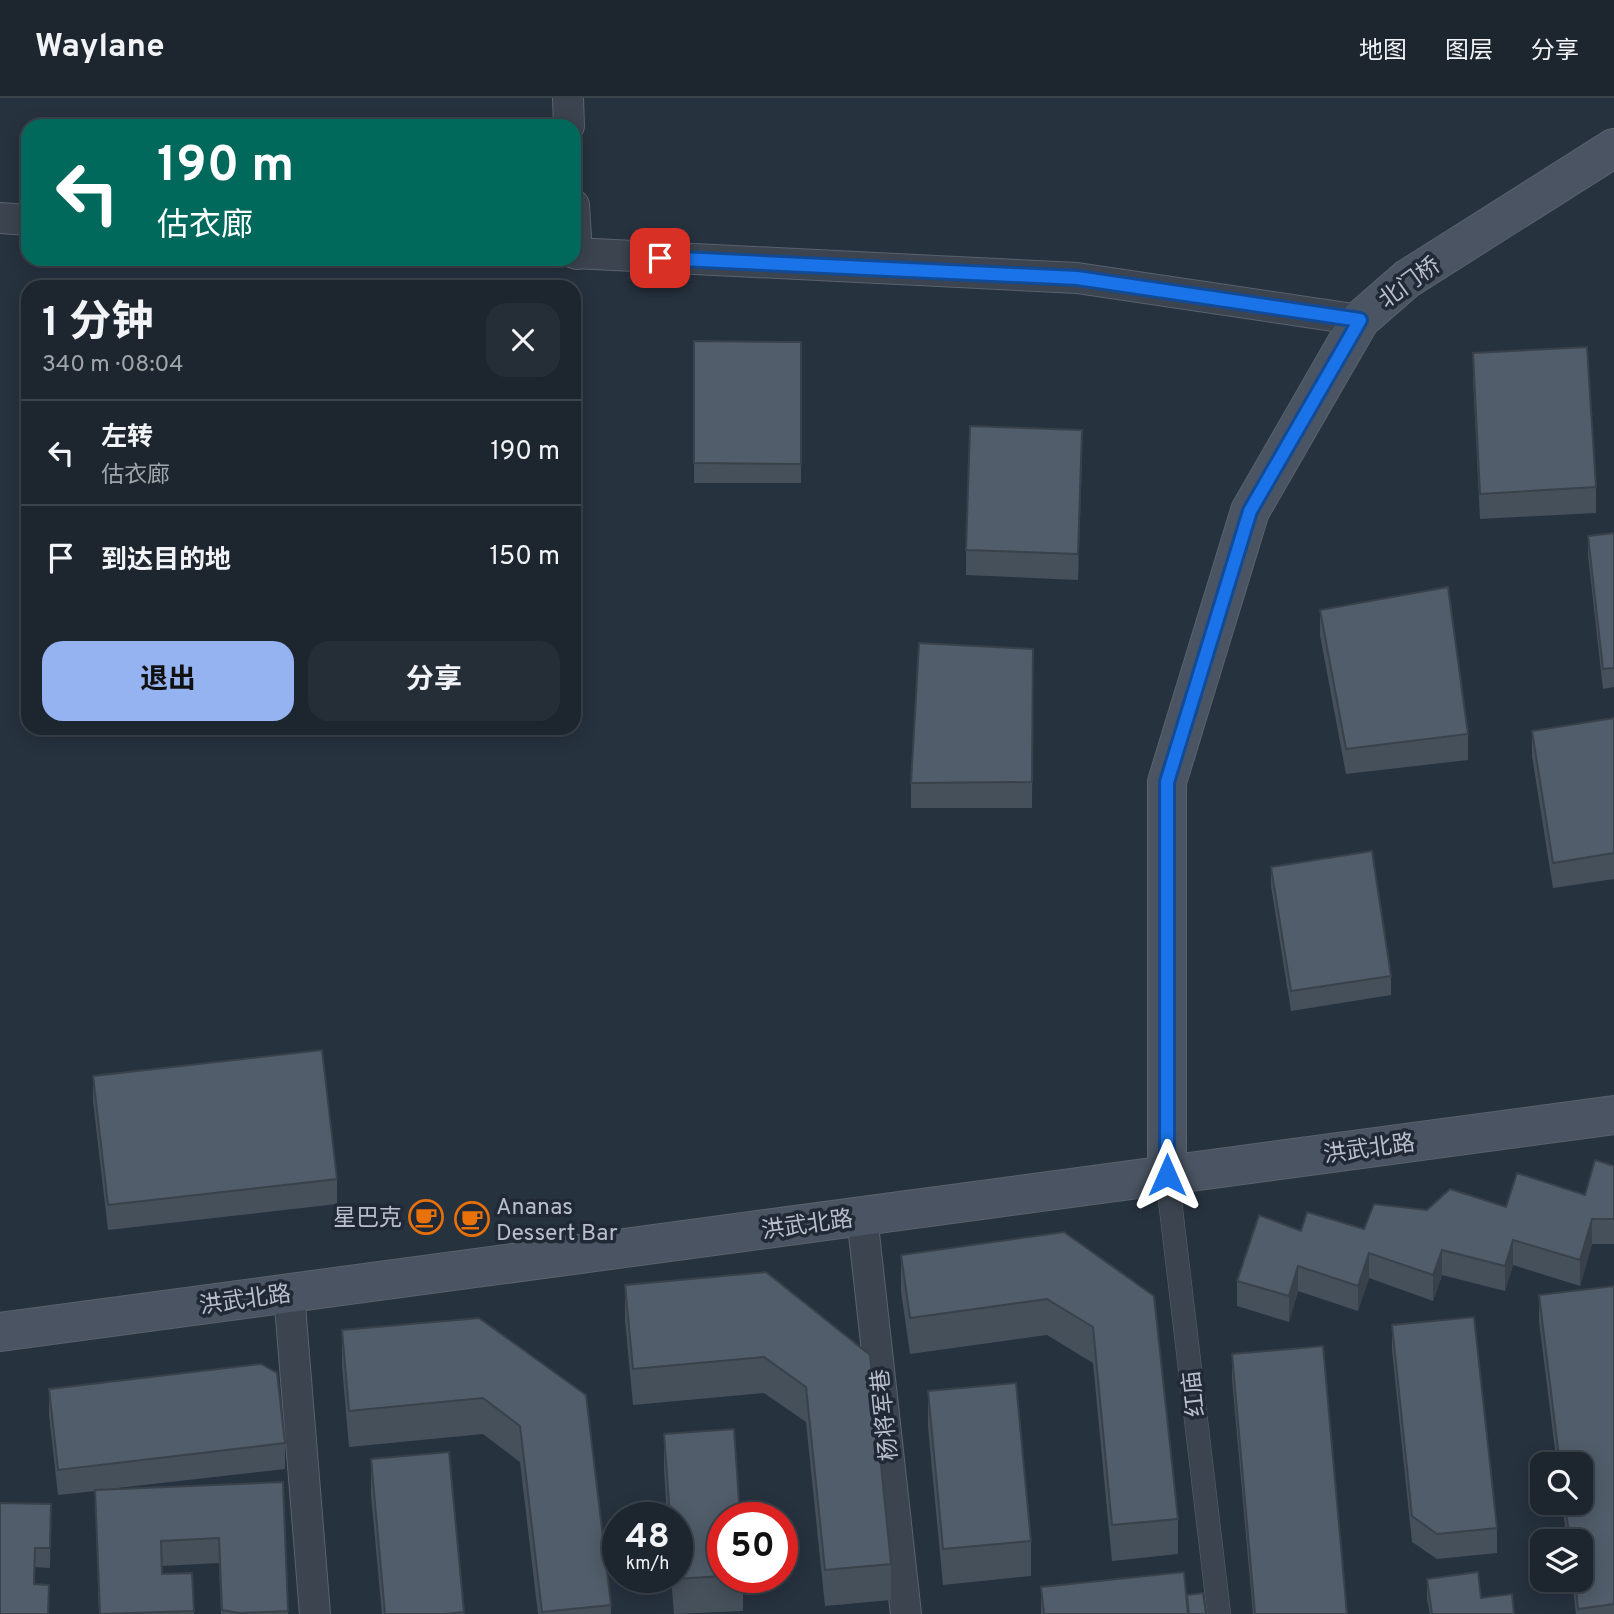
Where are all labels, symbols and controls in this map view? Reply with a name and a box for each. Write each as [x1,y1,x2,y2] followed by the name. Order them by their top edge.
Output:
[35,27,165,69] text: Waylane
[1359,37,1407,67] text: 地图
[1445,37,1493,67] text: 图层
[1531,37,1579,67] text: 分享
[157,137,294,199] text: 190 m
[42,147,133,238] icon: left
[157,207,253,247] text: 估衣廊
[630,228,690,288] pin
[641,239,679,277] icon: arrive
[1374,252,1447,316] street label: 北门桥
[42,298,153,351] text: 1 分钟
[486,303,560,377] button: close
[42,351,184,380] text: 340 m · 08:04
[101,422,153,455] text: 左转
[42,434,80,472] icon: left
[490,436,560,469] text: 190 m
[101,462,170,491] text: 估衣廊
[42,539,80,577] icon: arrive
[489,541,560,574] text: 150 m
[101,545,231,578] text: 到达目的地
[42,641,294,721] button: 退出
[308,641,560,721] button: 分享
[1322,1130,1417,1171] street label: 洪武北路
[1130,1138,1204,1212] position arrow
[496,1194,618,1249] place label: Ananas Dessert Bar
[407,1198,445,1236] cafe icon: 星巴克
[453,1200,491,1238] cafe icon: Ananas Dessert Bar
[333,1205,402,1234] place label: 星巴克
[760,1206,855,1247] street label: 洪武北路
[198,1281,293,1322] street label: 洪武北路
[867,1367,906,1462] street label: 杨将军巷
[1178,1369,1213,1418] street label: 红庙
[1530,1452,1593,1592] map controls
[1530,1452,1593,1515] button: search
[707,1502,798,1593] speed limit sign: 50
[625,1516,670,1560] text: 48
[1530,1529,1593,1592] button: layers
[626,1553,669,1576] text: km/h

